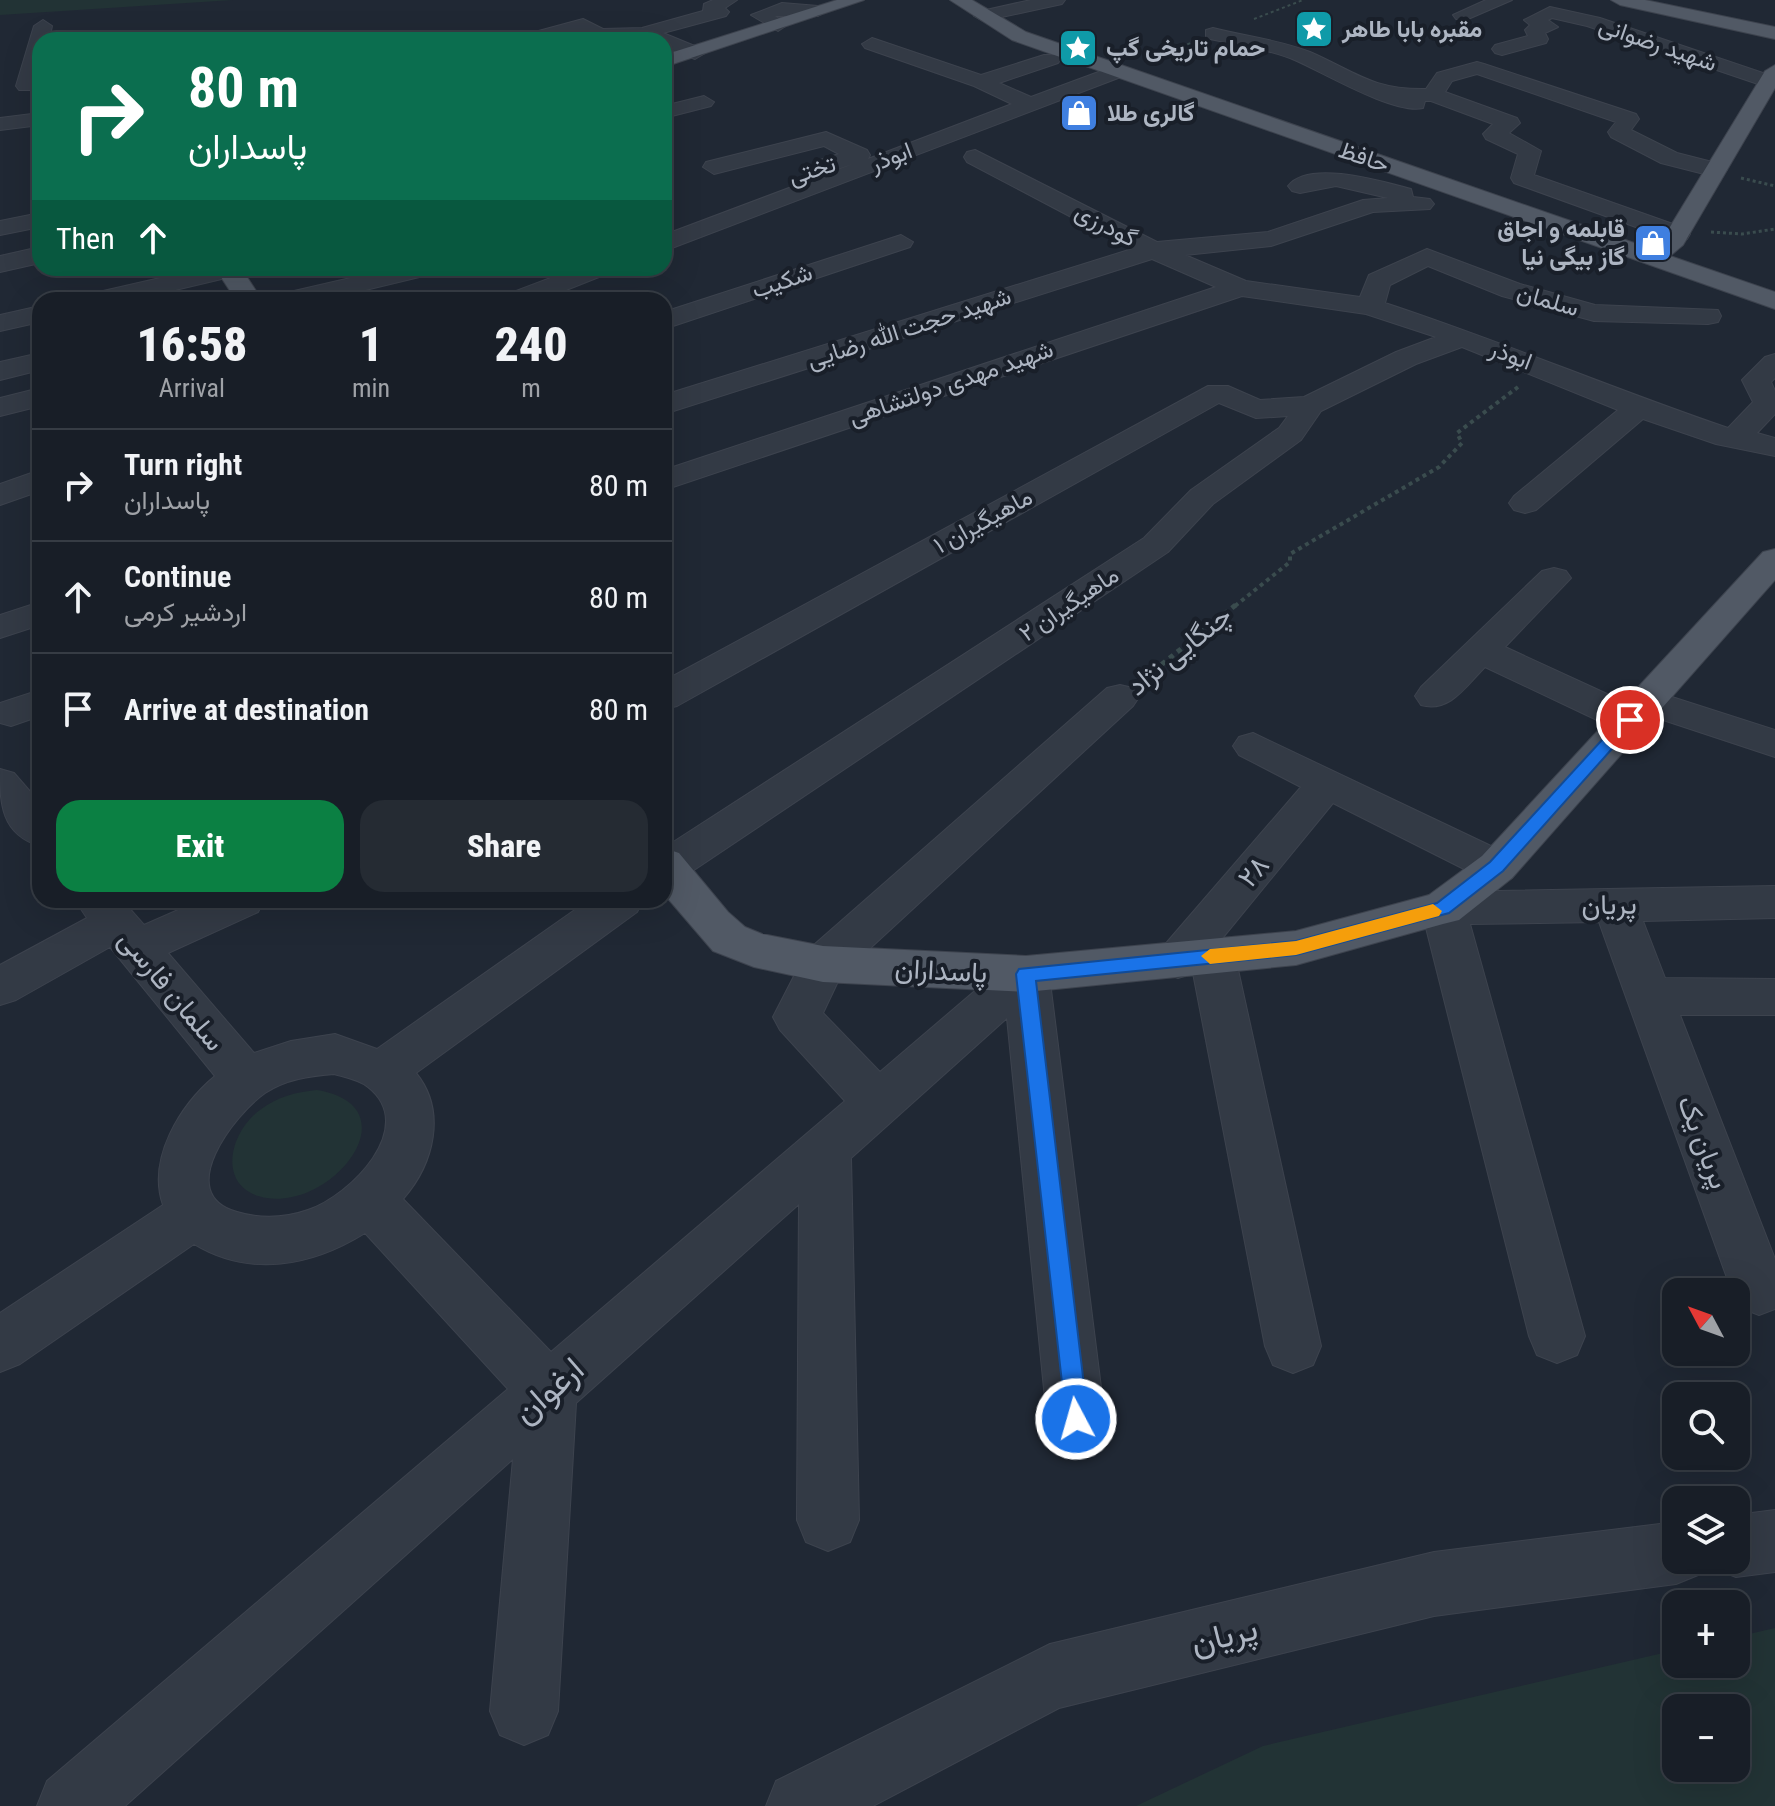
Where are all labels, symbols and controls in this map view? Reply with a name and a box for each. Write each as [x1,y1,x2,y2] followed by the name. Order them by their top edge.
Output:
[1293,8,1335,50] place icon: مقبره بابا طاهر
[1595,11,1721,78] street label: شهید رضوانی
[1341,15,1482,44] place label: مقبره بابا طاهر
[1057,27,1099,69] place icon: حمام تاریخی گپ
[1106,34,1265,64] place label: حمام تاریخی گپ
[188,55,299,121] text: 80 m
[56,64,160,168] icon: right
[1058,92,1100,134] shop icon: گالری طلا
[1107,99,1195,128] place label: گالری طلا
[188,126,307,168] text: پاسداران
[1335,135,1393,179] street label: حافظ
[865,136,916,179] street label: ابوذر
[785,150,839,190] street label: تختی
[1070,197,1142,254] street label: گودرزی
[1497,215,1625,272] place label: قابلمه و اجاق گاز بیگی نیا
[131,216,175,260] icon: ahead
[56,221,115,256] text: Then
[1632,222,1674,264] shop icon: قابلمه و اجاق گاز بیگی نیا
[748,258,816,304] street label: شکیب
[1514,278,1582,322] street label: سلمان
[803,282,1015,375] street label: شهید حجت الله رضایی
[136,316,248,373] text: 16:58
[359,316,383,373] text: 1
[494,316,568,373] text: 240
[1485,334,1536,377] street label: ابوذر
[845,335,1057,432] street label: شهید مهدی دولتشاهی
[159,373,225,403] text: Arrival
[352,373,390,403] text: min
[521,373,541,403] text: m
[124,447,242,482] text: Turn right
[56,463,100,507] icon: right
[589,468,648,503] text: 80 m
[929,483,1038,560] street label: ماهیگیران ۱
[124,485,210,515] text: پاسداران
[124,559,231,594] text: Continue
[1014,561,1125,648] street label: ماهیگیران ۲
[56,575,100,619] icon: ahead
[589,580,648,615] text: 80 m
[124,597,247,627] text: اردشیر کرمی
[1121,598,1239,704] street label: چنگایی نژاد
[1596,686,1664,754] pin
[56,687,100,731] icon: arrive
[124,692,369,727] text: Arrive at destination
[589,692,648,727] text: 80 m
[1608,698,1652,742] icon: arrive
[56,800,344,892] button: Exit
[360,800,648,892] button: Share
[1231,849,1276,894] street label: ۲۸
[1581,888,1637,923] street label: پریان
[111,923,232,1058] street label: سلمان فارسی
[894,952,988,991] street label: پاسداران
[1669,1091,1736,1194] street label: پریان یک
[1662,1278,1750,1366] north arrow
[1662,1278,1750,1782] map controls
[504,1348,592,1432] street label: ارغوان
[1034,1377,1118,1461] position arrow
[1662,1382,1750,1470] button: search
[1662,1486,1750,1574] button: layers
[1662,1590,1750,1678] button: +
[1186,1607,1262,1665] street label: پریان
[1662,1694,1750,1782] button: −

